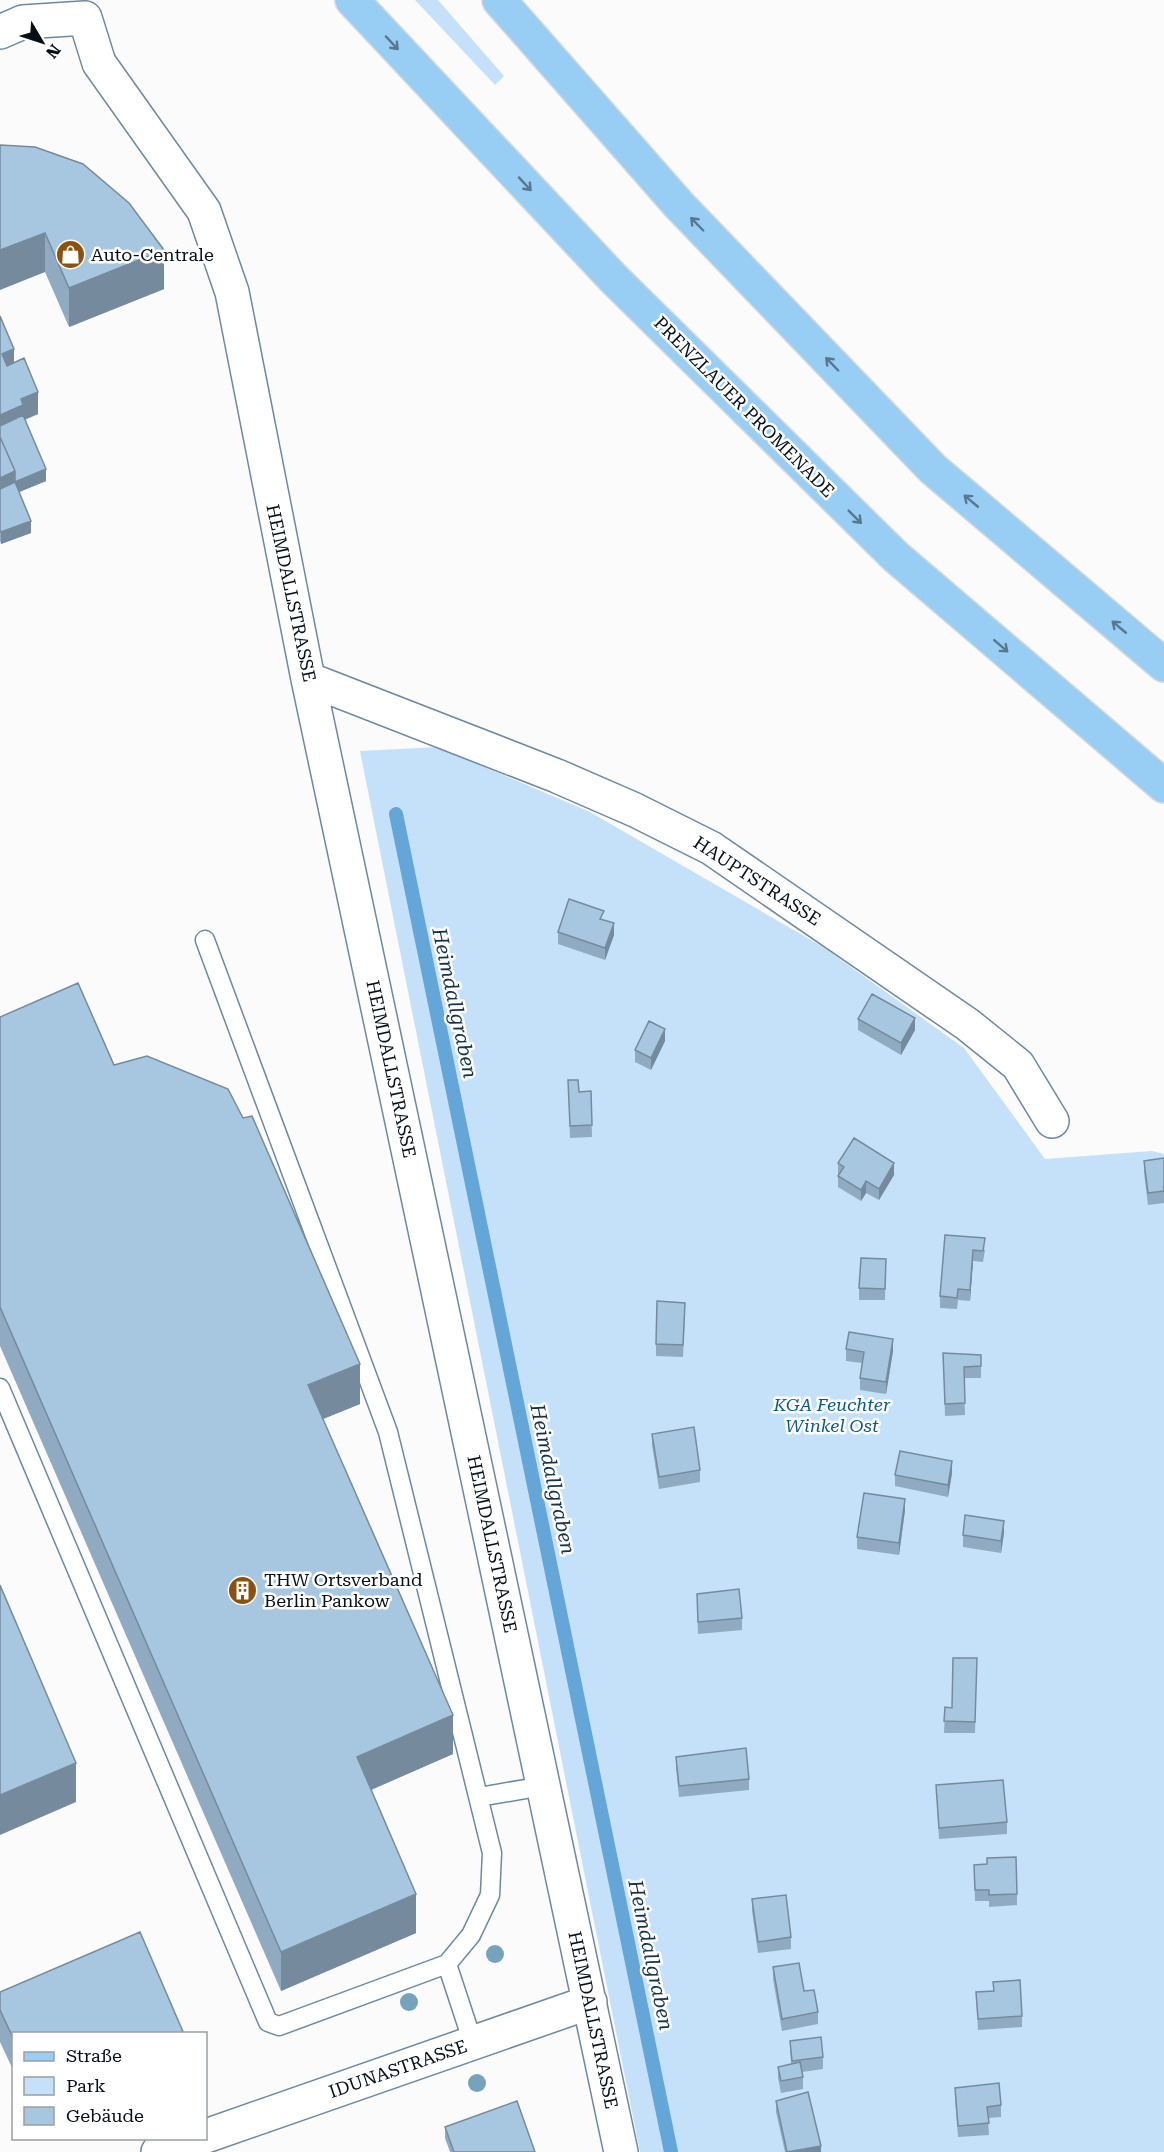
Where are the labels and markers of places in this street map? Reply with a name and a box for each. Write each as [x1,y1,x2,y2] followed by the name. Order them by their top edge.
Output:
[54,239,86,271] shop icon: Auto-Centrale
[91,244,214,265] place label: Auto-Centrale
[264,1569,423,1611] place label: THW Ortsverband Berlin Pankow
[227,1574,259,1606] building icon: THW Ortsverband Berlin Pankow

